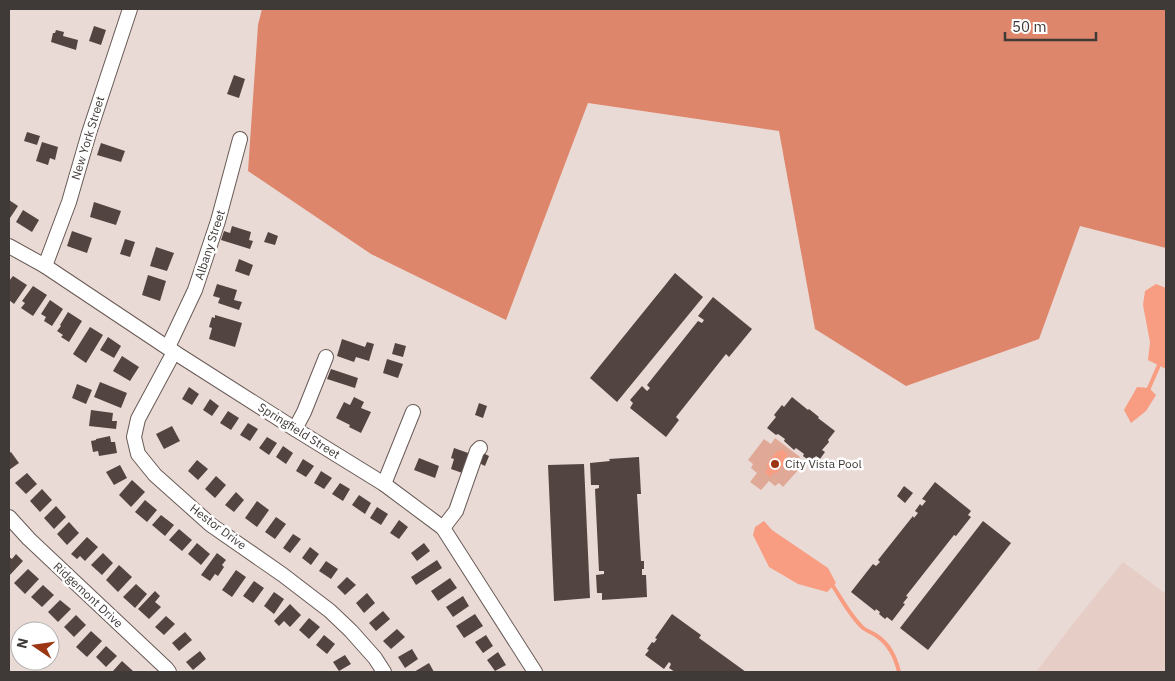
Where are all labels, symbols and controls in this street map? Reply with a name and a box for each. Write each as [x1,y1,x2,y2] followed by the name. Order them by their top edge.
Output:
[1005,10,1096,42] scale bar
[1012,17,1047,36] text: 50 m
[68,94,107,182] street label: New York Street
[191,208,228,282] street label: Albany Street
[255,399,343,462] street label: Springfield Street
[785,456,862,471] place label: City Vista Pool
[769,458,781,470] marker: City Vista Pool
[187,501,250,553] street label: Hestor Drive
[51,559,126,631] street label: Ridgemont Drive
[10,621,60,671] north arrow
[12,636,32,650] text: N

